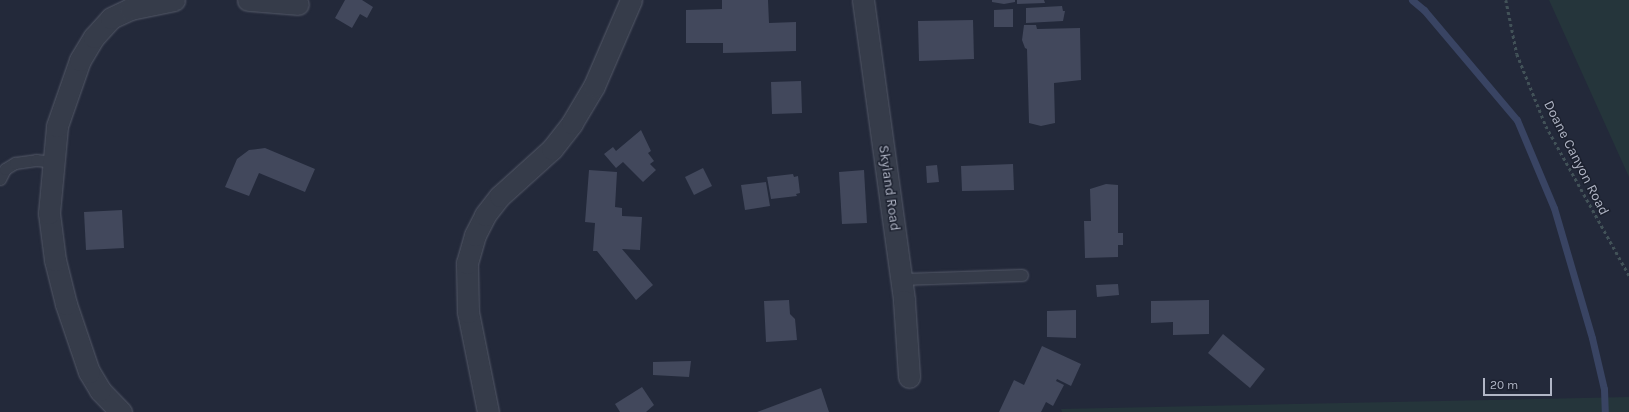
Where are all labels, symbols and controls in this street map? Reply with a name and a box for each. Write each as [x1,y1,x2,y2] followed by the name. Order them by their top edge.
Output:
[1540,98,1612,218] street label: Doane Canyon Road
[875,144,903,232] street label: Skyland Road
[1485,370,1554,396] scale bar
[1490,378,1518,392] text: 20 m

